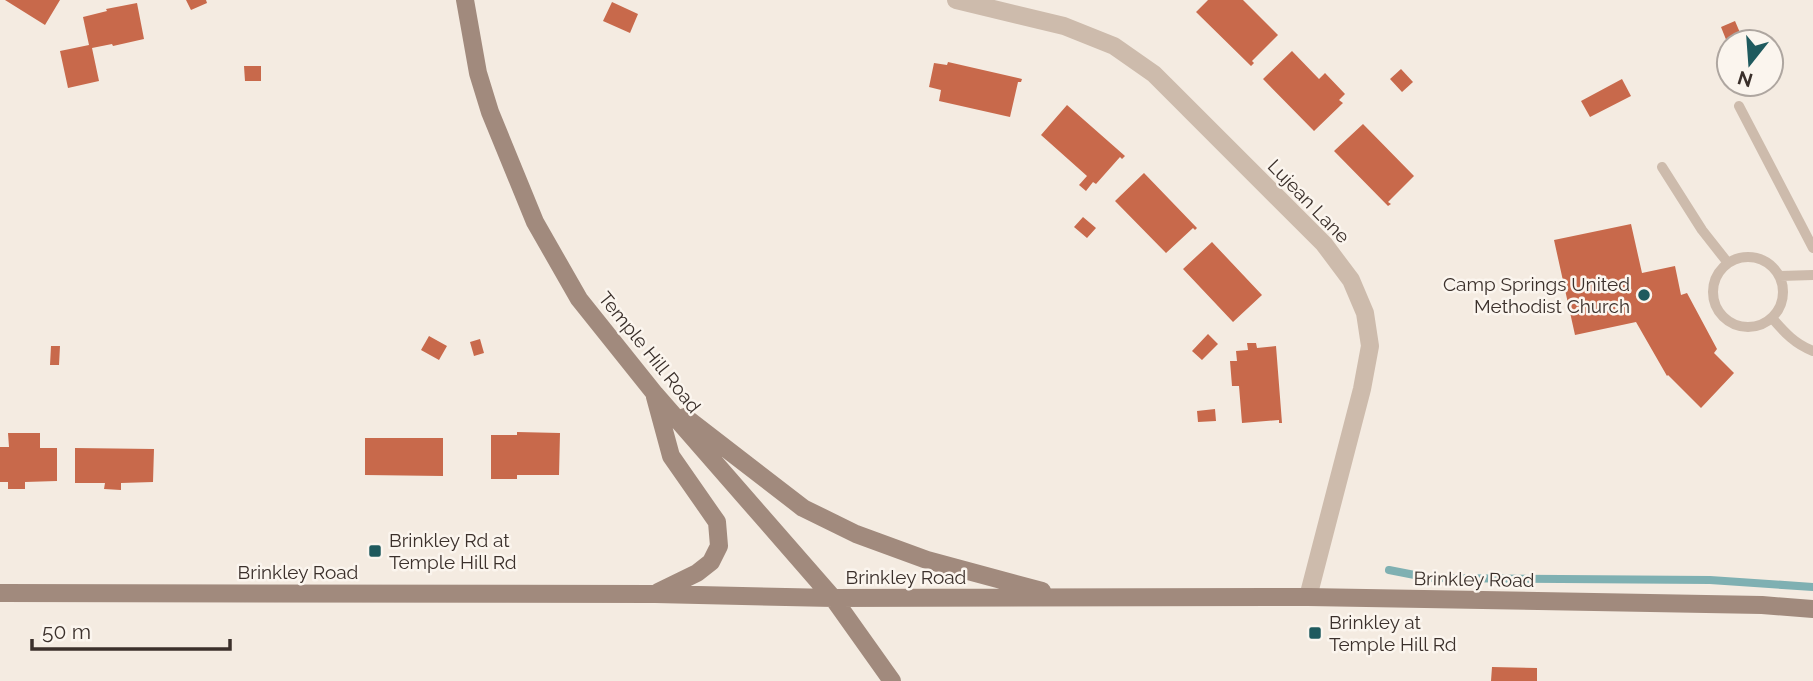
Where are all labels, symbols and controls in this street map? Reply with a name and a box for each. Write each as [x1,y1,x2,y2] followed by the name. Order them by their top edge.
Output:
[1715,28,1785,98] north arrow
[1735,67,1755,92] text: N
[1264,155,1354,247] street label: Lujean Lane
[1443,273,1630,317] place label: Camp Springs United Methodist Church
[594,287,706,417] street label: Temple Hill Road
[1636,287,1652,303] marker: Camp Springs United Methodist Church
[389,529,517,573] place label: Brinkley Rd at Temple Hill Rd
[367,543,383,559] marker: Brinkley Rd at Temple Hill Rd
[238,561,358,583] street label: Brinkley Road
[846,566,966,588] street label: Brinkley Road
[1413,567,1535,591] street label: Brinkley Road
[32,608,229,652] scale bar
[1329,611,1457,655] place label: Brinkley at Temple Hill Rd
[42,619,91,644] text: 50 m
[1307,625,1323,641] marker: Brinkley at Temple Hill Rd

